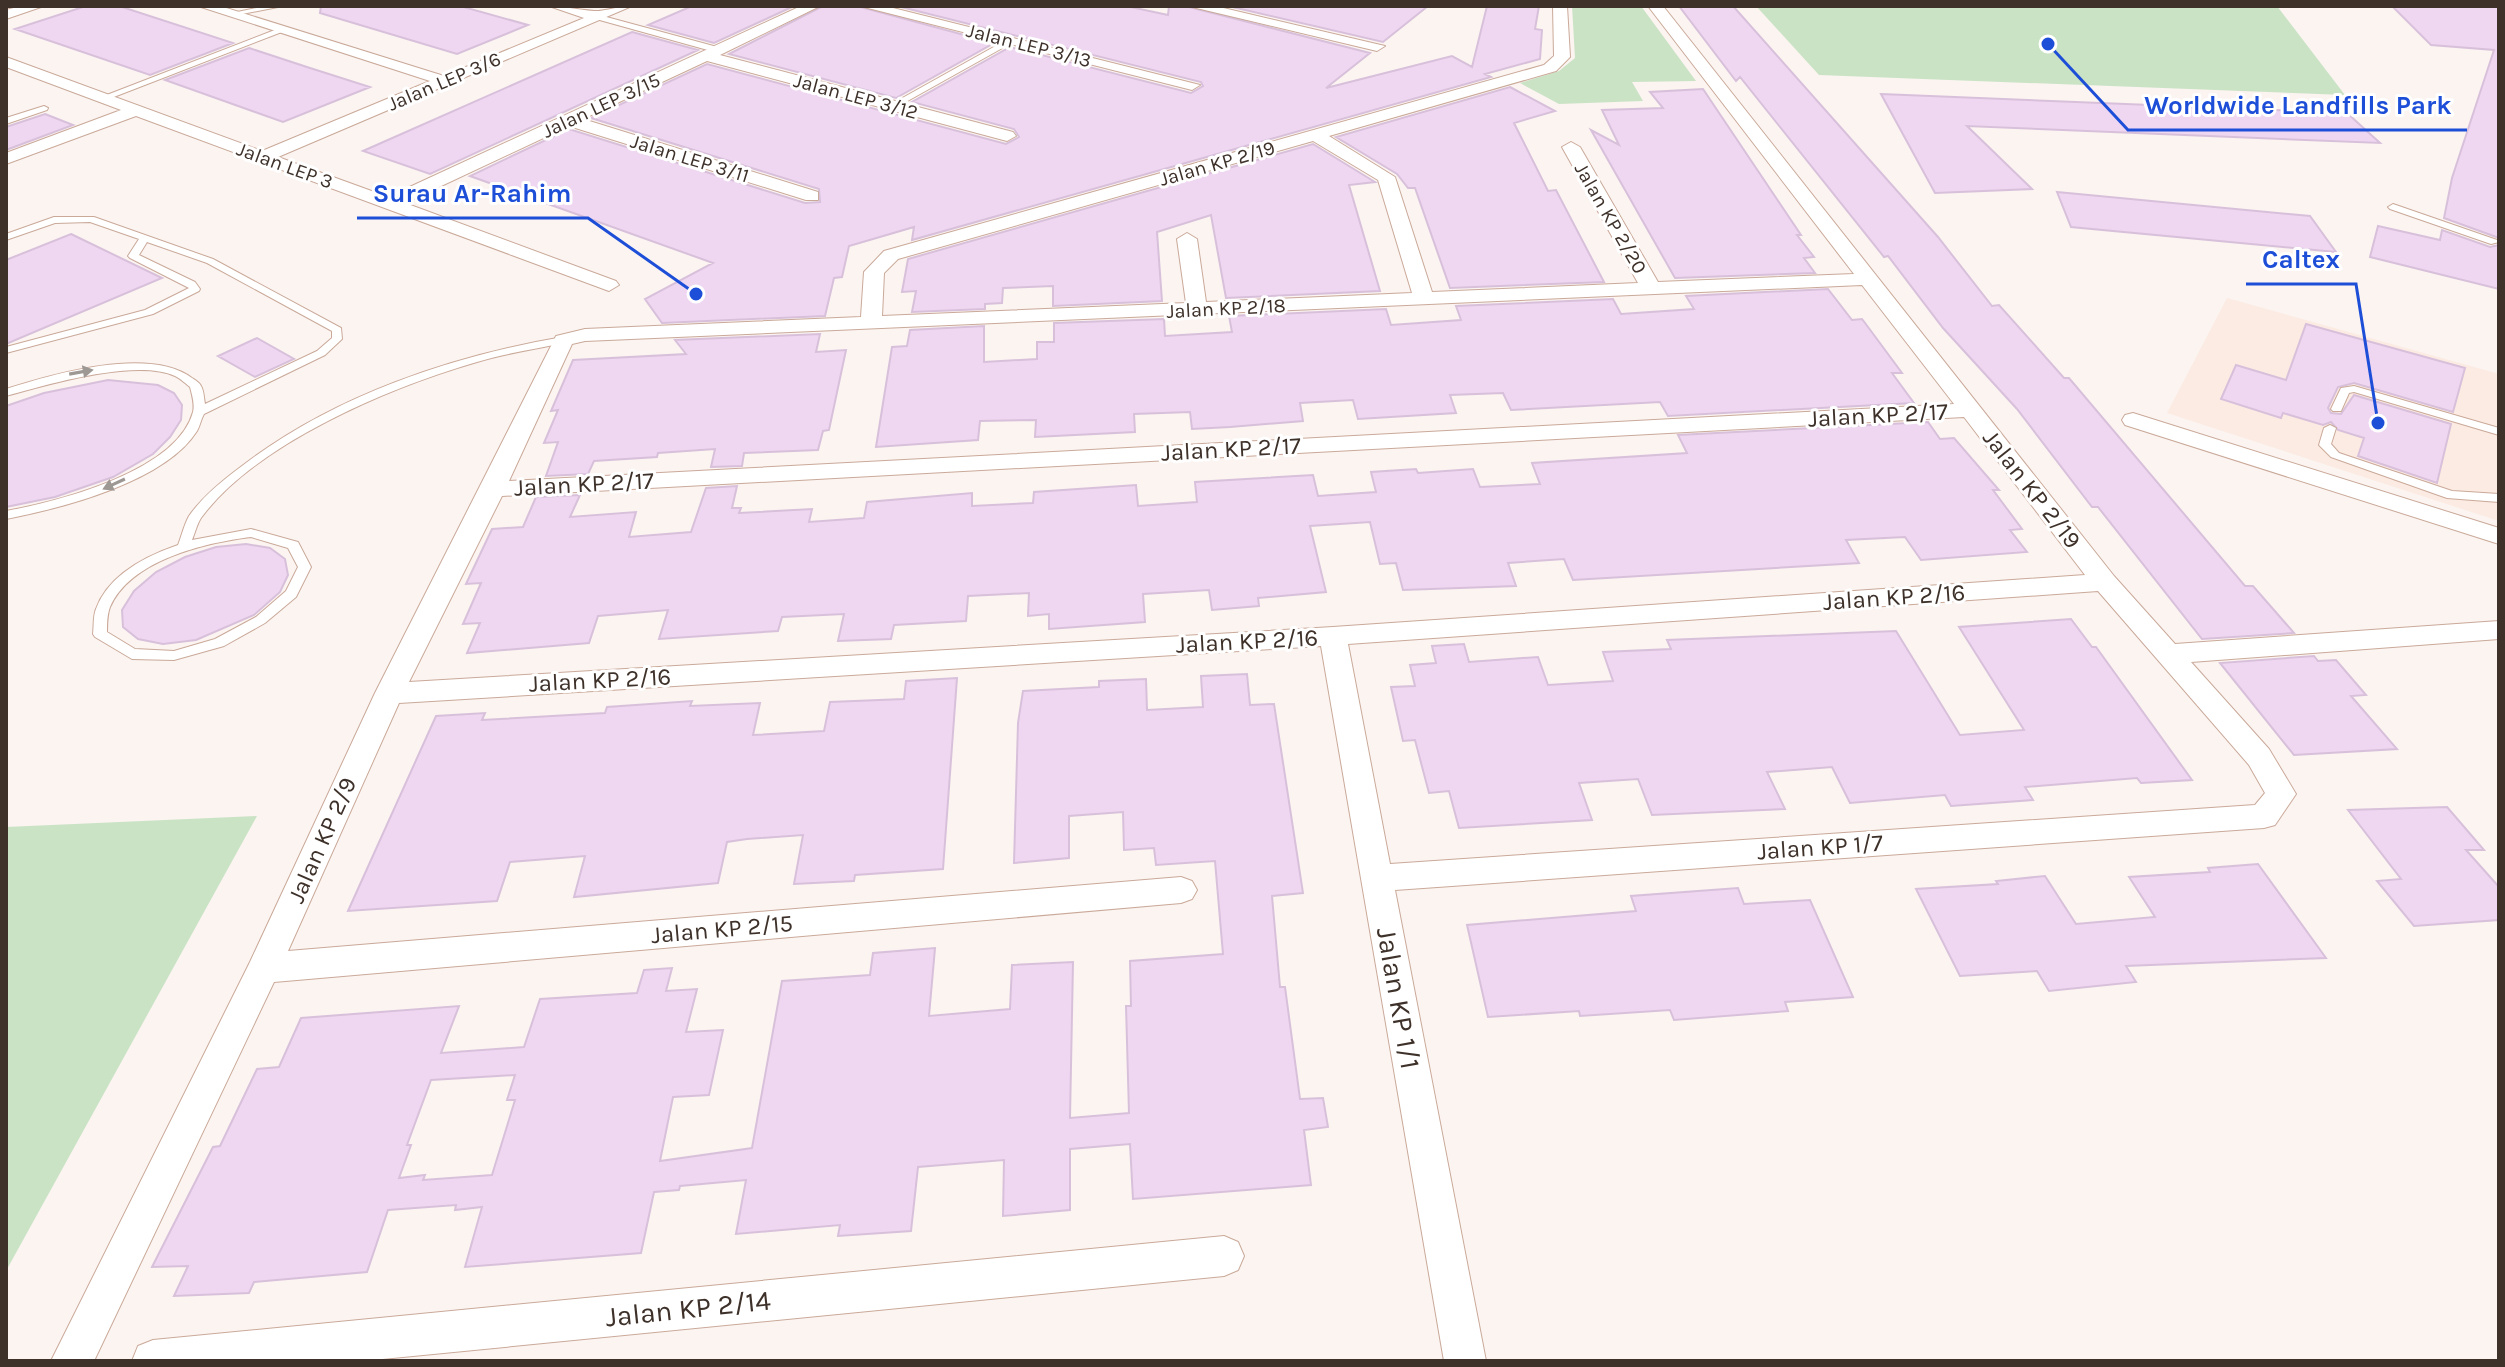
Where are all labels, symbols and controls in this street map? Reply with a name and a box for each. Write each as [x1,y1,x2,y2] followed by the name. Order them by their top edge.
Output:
[964,19,1094,72] street label: Jalan LEP 3/13
[384,47,504,116] street label: Jalan LEP 3/6
[539,68,664,143] street label: Jalan LEP 3/15
[791,69,920,124] street label: Jalan LEP 3/12
[2128,80,2467,130] callout: Worldwide Landfills Park
[2144,90,2452,121] text: Worldwide Landfills Park
[628,130,752,187] street label: Jalan LEP 3/11
[1157,136,1277,191] street label: Jalan KP 2/19
[234,137,336,194] street label: Jalan LEP 3
[1570,159,1652,278] street label: Jalan KP 2/20
[357,168,588,218] callout: Surau Ar-Rahim
[373,178,571,209] text: Surau Ar-Rahim
[2246,234,2356,284] callout: Caltex
[2262,244,2340,275] text: Caltex
[1166,294,1286,323] street label: Jalan KP 2/18
[69,365,94,377] one-way arrow
[1807,397,1949,433] street label: Jalan KP 2/17
[1977,424,2087,554] street label: Jalan KP 2/19
[1160,431,1302,467] street label: Jalan KP 2/17
[513,466,655,502] street label: Jalan KP 2/17
[103,477,126,491] one-way arrow
[1822,578,1966,616] street label: Jalan KP 2/16
[1175,623,1319,659] street label: Jalan KP 2/16
[528,662,672,698] street label: Jalan KP 2/16
[282,773,362,907] street label: Jalan KP 2/9
[1756,829,1884,865] street label: Jalan KP 1/7
[650,909,794,949] street label: Jalan KP 2/15
[1370,925,1427,1071] street label: Jalan KP 1/1
[604,1283,773,1334] street label: Jalan KP 2/14

